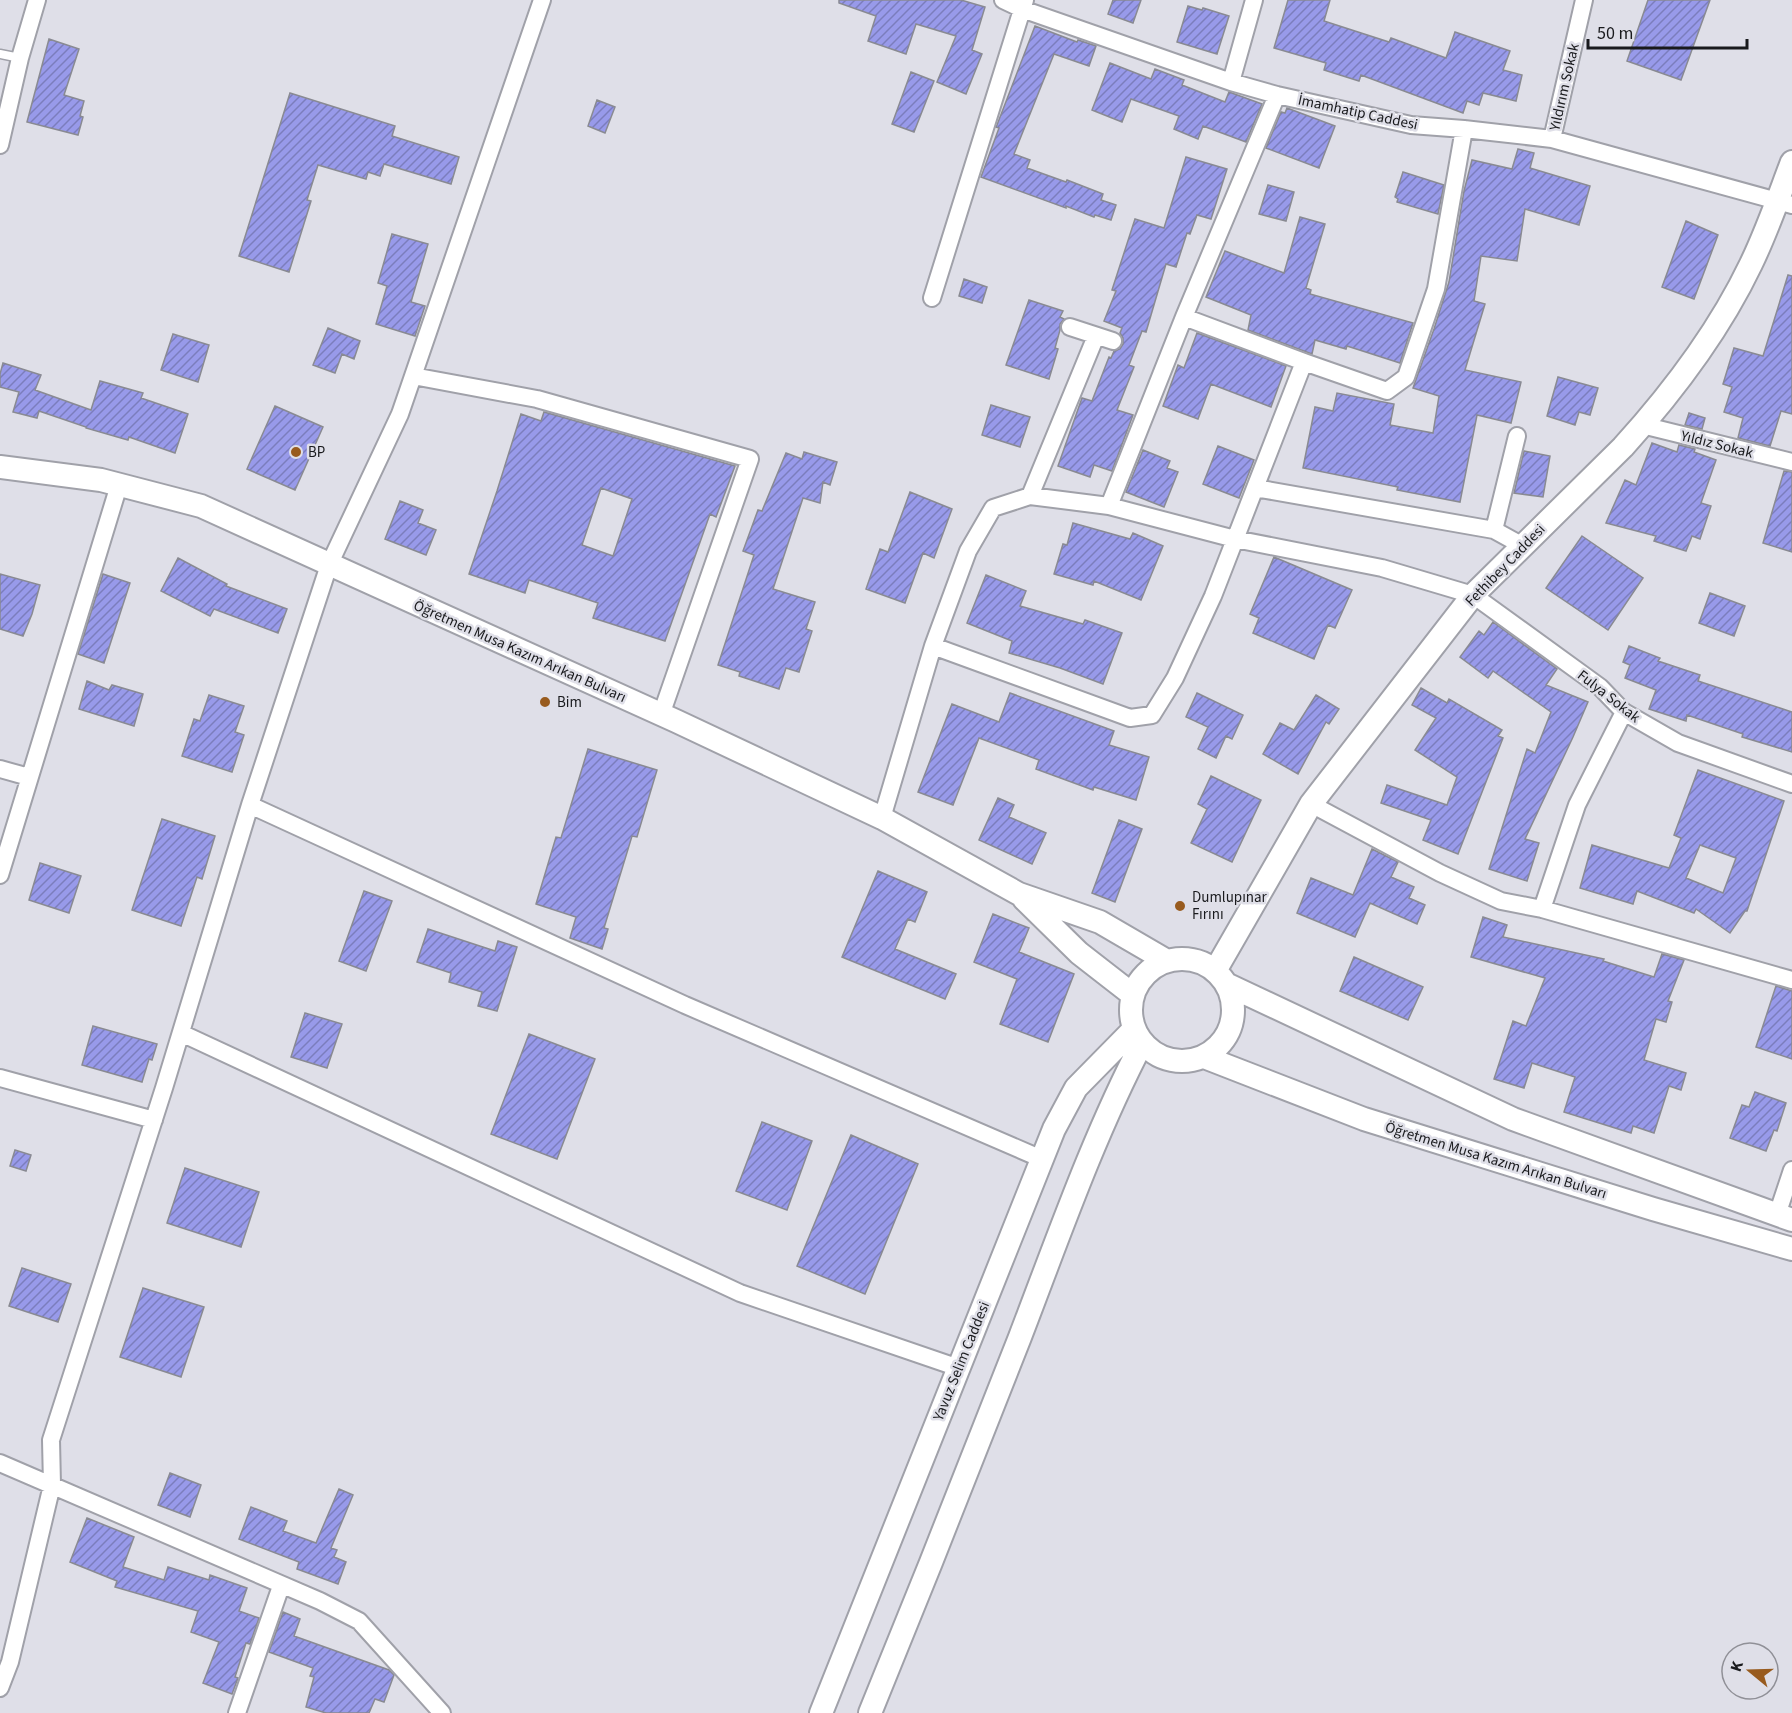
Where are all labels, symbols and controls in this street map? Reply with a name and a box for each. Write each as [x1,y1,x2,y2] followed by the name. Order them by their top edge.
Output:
[1588,12,1747,50] scale bar
[1597,21,1633,46] text: 50 m
[1544,41,1585,134] street label: Yıldırım Sokak
[1296,90,1420,135] street label: İmamhatip Caddesi
[1678,425,1756,464] street label: Yıldız Sokak
[308,442,325,463] place label: BP
[289,445,303,459] marker: BP
[1460,519,1550,611] street label: Fethibey Caddesi
[410,595,629,708] street label: Öğretmen Musa Kazım Arıkan Bulvarı
[1573,665,1645,728] street label: Fulya Sokak
[557,692,582,713] place label: Bim
[538,695,552,709] marker: Bim
[1192,887,1268,925] place label: Dumlupınar Fırını
[1173,899,1187,913] marker: Dumlupınar Fırını
[1382,1117,1609,1204] street label: Öğretmen Musa Kazım Arıkan Bulvarı
[928,1298,995,1425] street label: Yavuz Selim Caddesi
[1720,1641,1780,1701] north arrow
[1725,1658,1749,1675] text: K

